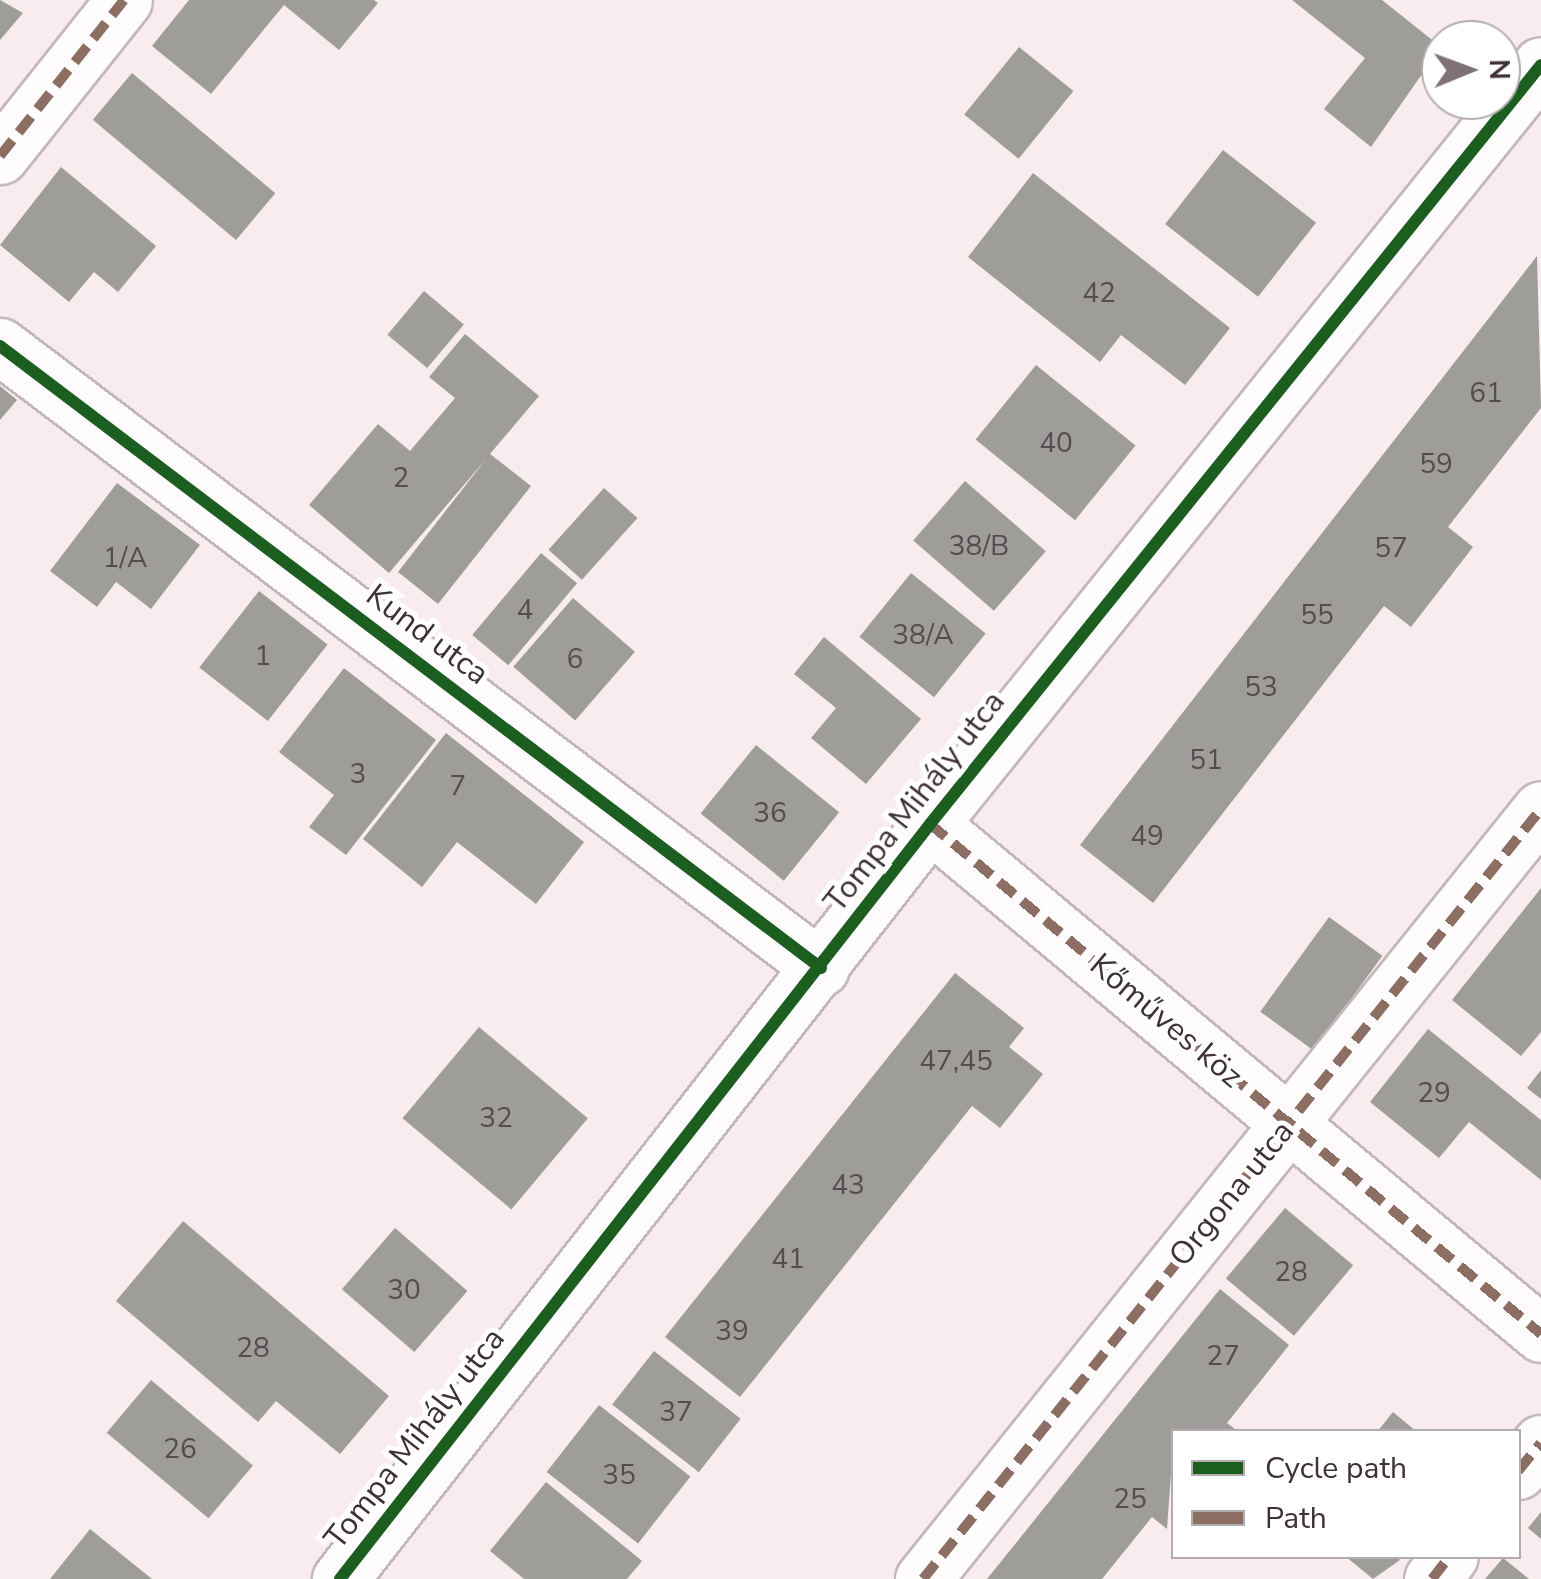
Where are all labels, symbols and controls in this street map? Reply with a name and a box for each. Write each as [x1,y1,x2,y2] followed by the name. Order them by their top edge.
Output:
[1421,20,1521,120] north arrow
[1480,59,1518,80] text: N
[1082,276,1116,310] house number: 42
[1469,376,1503,410] house number: 61
[1039,426,1073,460] house number: 40
[1419,447,1453,481] house number: 59
[393,461,409,495] house number: 2
[949,529,1009,563] house number: 38/B
[1374,531,1408,565] house number: 57
[103,541,147,575] house number: 1/A
[358,577,496,693] street label: Kund utca
[517,593,533,627] house number: 4
[1300,598,1334,632] house number: 55
[892,618,954,652] house number: 38/A
[255,639,271,673] house number: 1
[567,642,583,676] house number: 6
[1244,670,1278,704] house number: 53
[817,684,1013,920] street label: Tompa Mihály utca
[1189,743,1223,777] house number: 51
[350,757,366,791] house number: 3
[450,769,466,803] house number: 7
[753,796,787,830] house number: 36
[1130,819,1164,853] house number: 49
[1082,946,1250,1096] street label: Kőműves köz
[919,1044,993,1078] house number: 47,45
[1417,1076,1451,1110] house number: 29
[479,1101,513,1135] house number: 32
[1162,1113,1302,1275] street label: Orgona utca
[831,1168,865,1202] house number: 43
[771,1242,805,1276] house number: 41
[1274,1255,1308,1289] house number: 28
[387,1273,421,1307] house number: 30
[715,1314,749,1348] house number: 39
[317,1321,513,1557] street label: Tompa Mihály utca
[236,1331,270,1365] house number: 28
[1206,1339,1240,1373] house number: 27
[659,1395,693,1429] house number: 37
[1171,1429,1521,1559] legend
[163,1432,197,1466] house number: 26
[1265,1448,1407,1489] text: Cycle path
[602,1458,636,1492] house number: 35
[1113,1482,1147,1516] house number: 25
[1265,1498,1327,1539] text: Path

